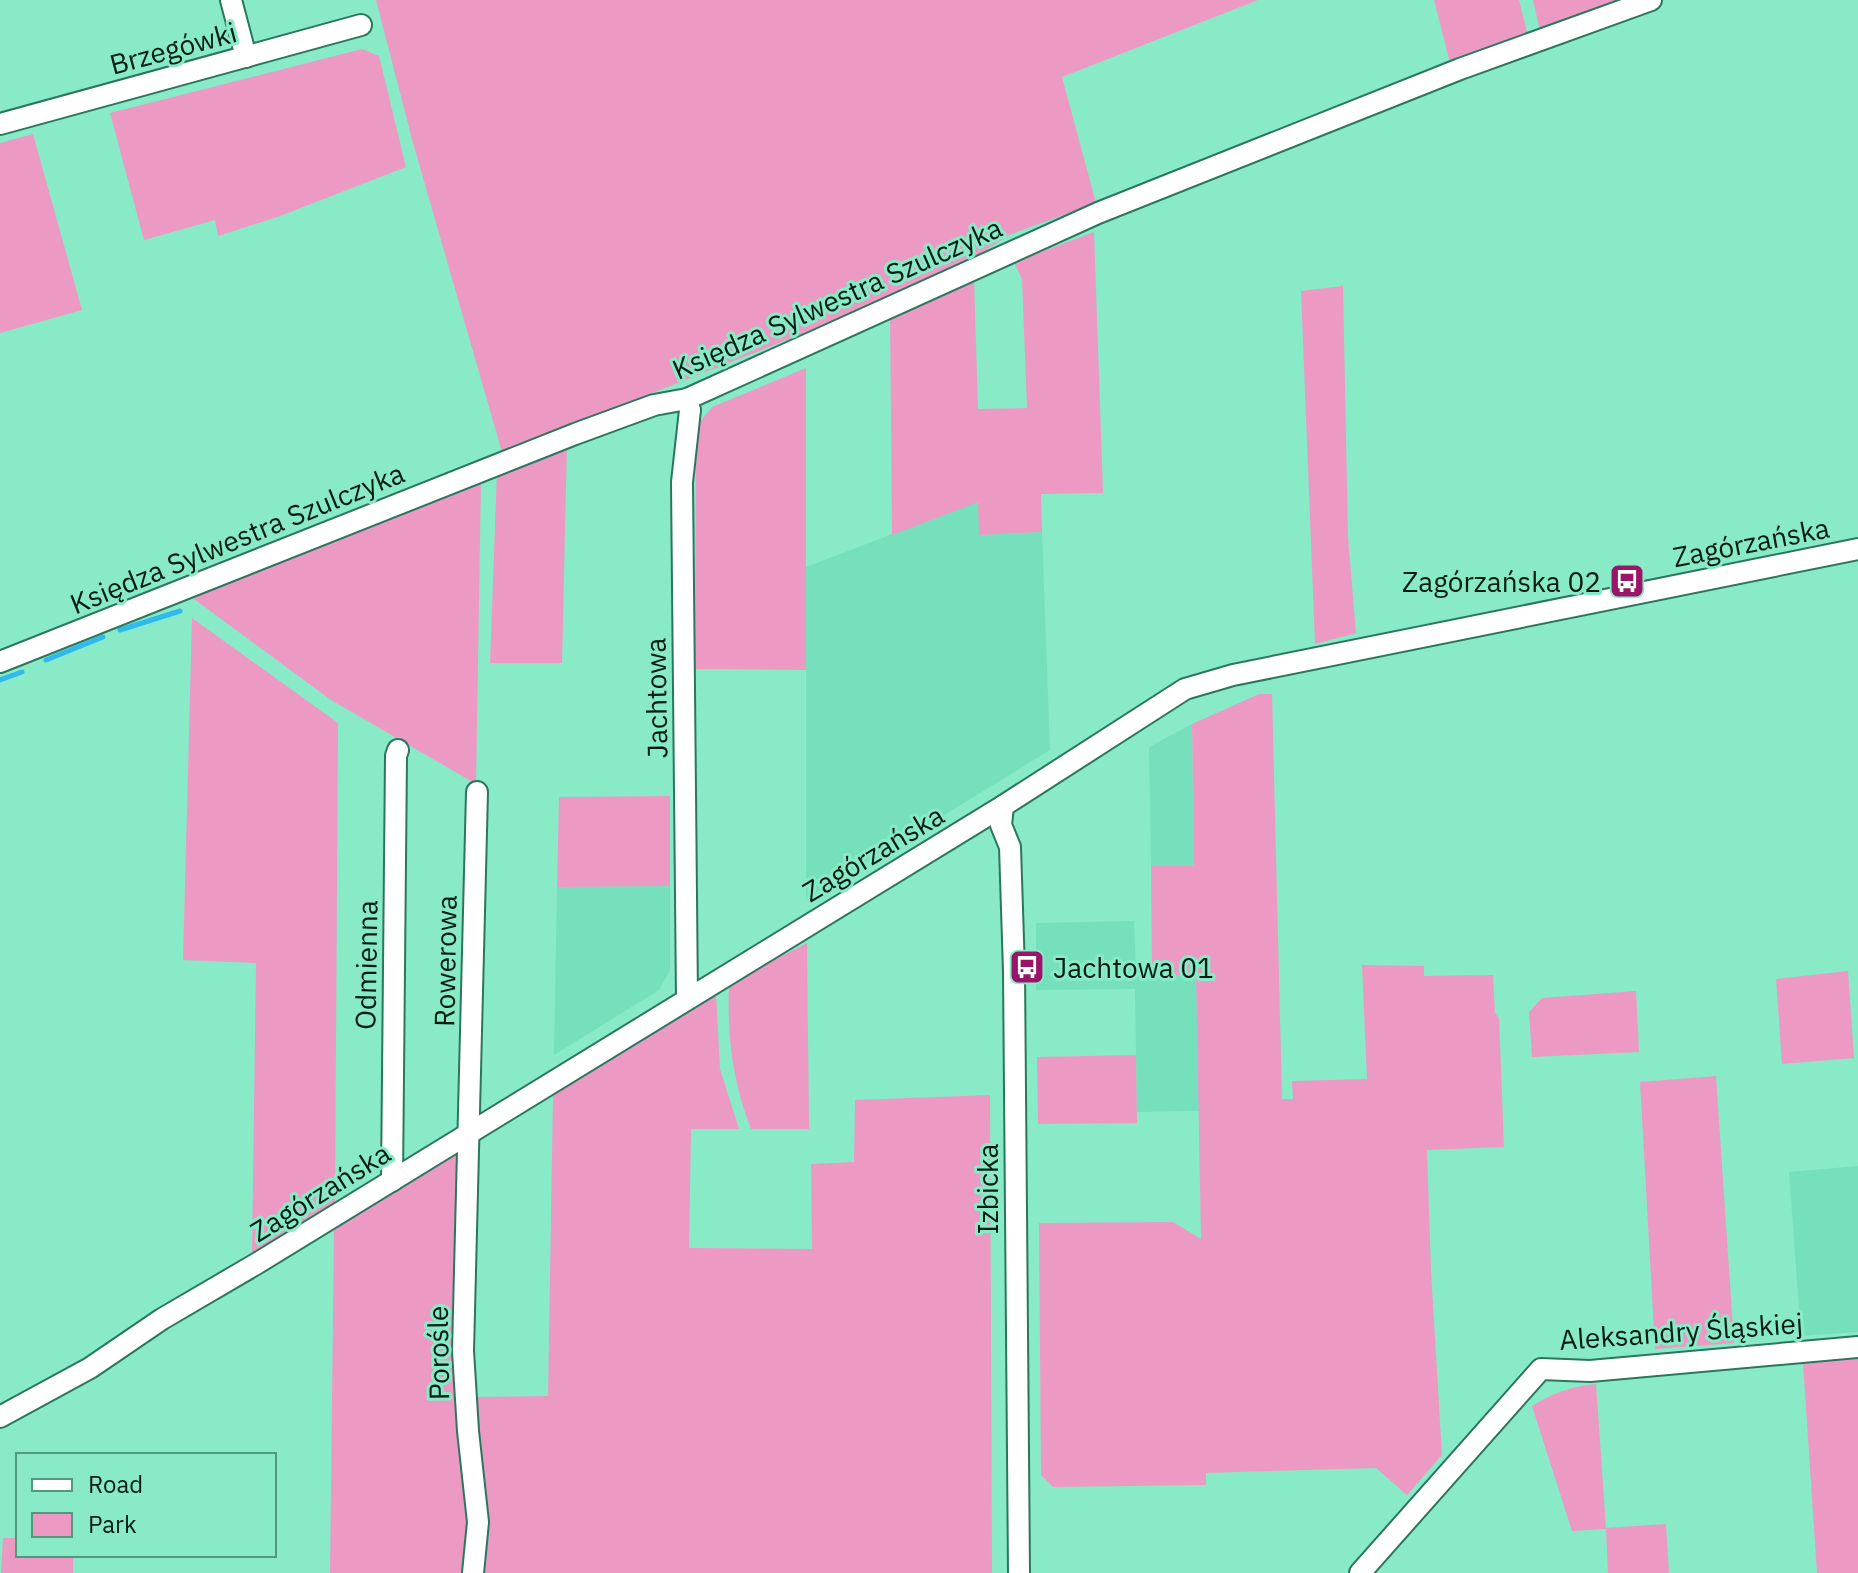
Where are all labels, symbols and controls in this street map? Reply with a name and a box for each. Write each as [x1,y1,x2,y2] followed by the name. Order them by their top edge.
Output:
[105,13,241,83] street label: Brzegówki
[666,208,1008,388] street label: Księdza Sylwestra Szulczyka
[64,454,410,622] street label: Księdza Sylwestra Szulczyka
[1670,509,1833,575] street label: Zagórzańska
[1608,562,1646,600] bus stop icon: Zagórzańska 02
[1402,563,1601,600] place label: Zagórzańska 02
[636,637,676,759] street label: Jachtowa
[795,796,951,910] street label: Zagórzańska
[425,895,465,1027] street label: Rowerowa
[346,900,386,1030] street label: Odmienna
[1008,948,1046,986] bus stop icon: Jachtowa 01
[1053,949,1214,986] place label: Jachtowa 01
[243,1134,397,1250] street label: Zagórzańska
[969,1143,1006,1235] street label: Izbicka
[1558,1304,1804,1358] street label: Aleksandry Śląskiej
[419,1305,457,1401] street label: Porośle
[16,1453,276,1557] legend
[88,1468,143,1500] text: Road
[88,1508,137,1540] text: Park

